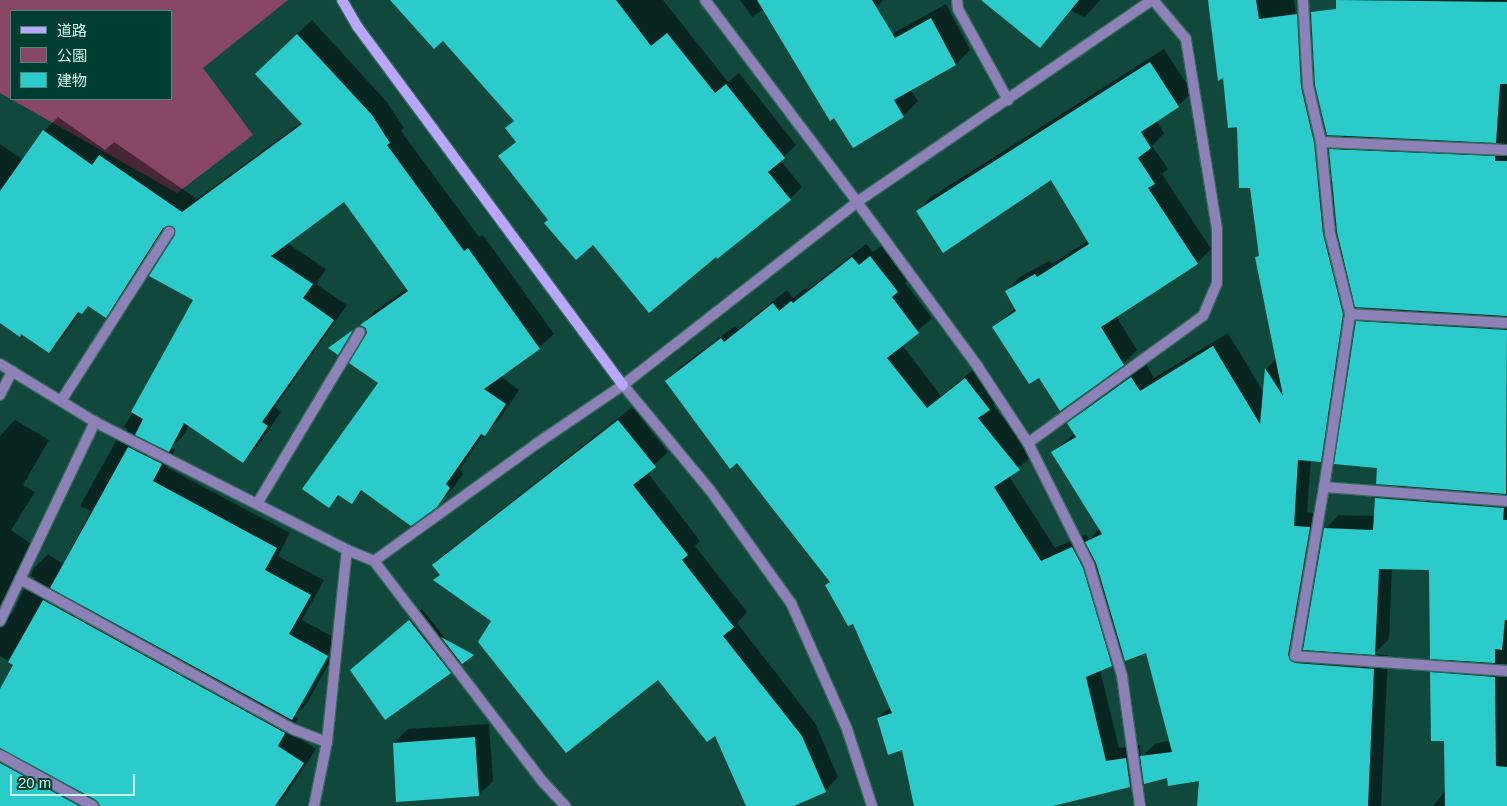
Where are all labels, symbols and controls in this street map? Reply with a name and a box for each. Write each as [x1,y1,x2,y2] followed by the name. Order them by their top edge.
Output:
[10,10,172,100] legend
[57,22,87,39] text: 道路
[57,47,87,64] text: 公園
[57,72,87,89] text: 建物
[12,764,138,796] scale bar
[18,774,51,791] text: 20 m

